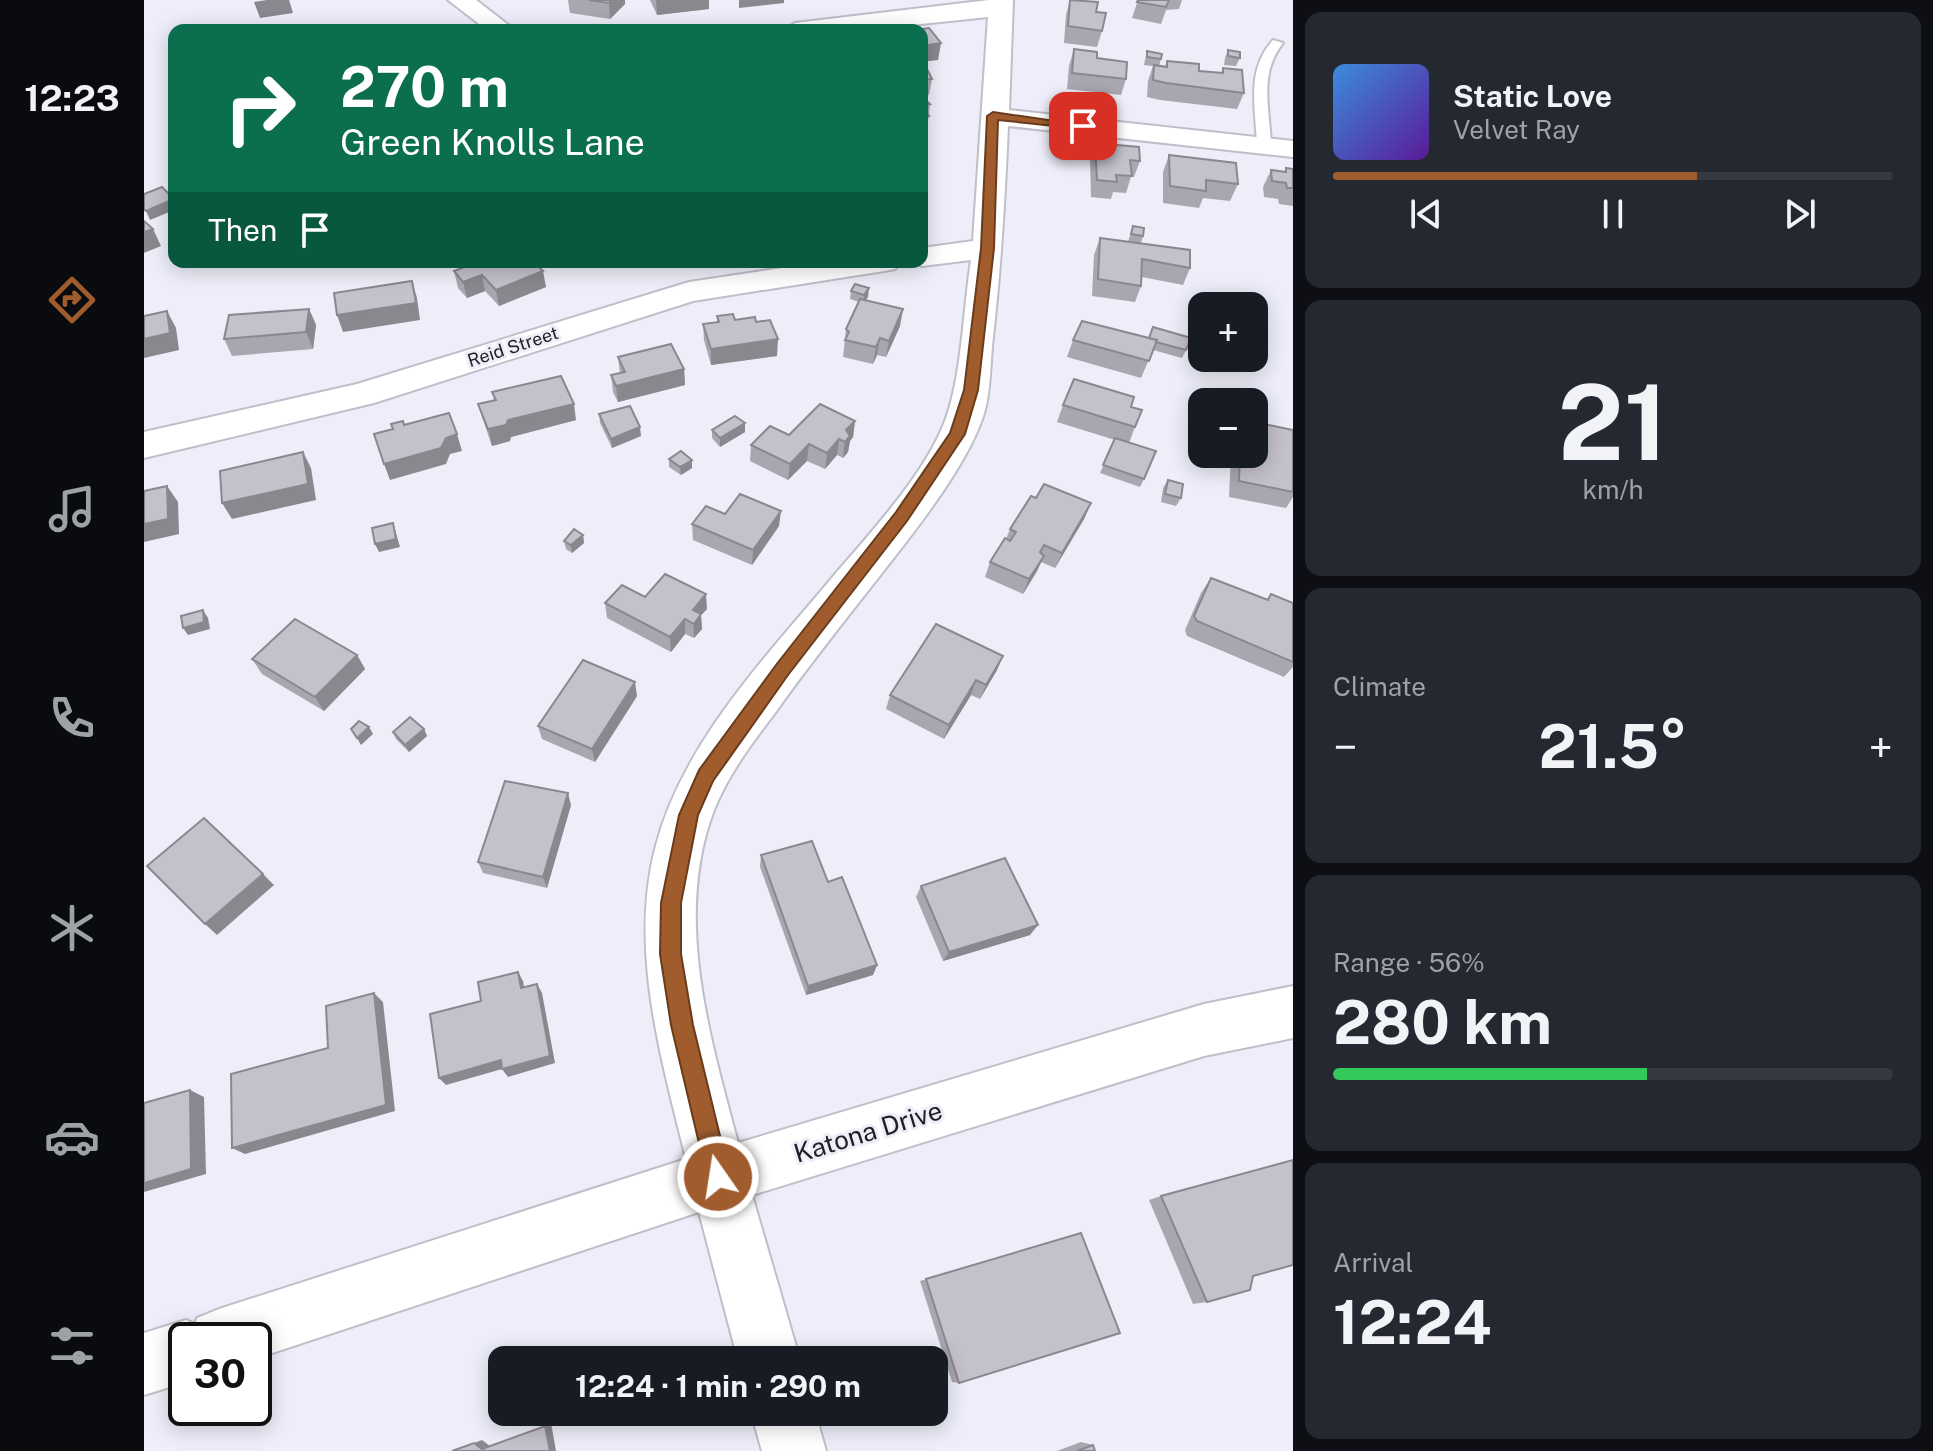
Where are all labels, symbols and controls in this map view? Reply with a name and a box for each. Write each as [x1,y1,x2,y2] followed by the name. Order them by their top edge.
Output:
[340,54,509,120] text: 270 m
[208,56,312,160] icon: right
[24,77,120,119] text: 12:23
[1453,78,1612,114] text: Static Love
[1049,92,1117,160] pin
[1061,104,1105,148] icon: arrive
[1453,114,1580,145] text: Velvet Ray
[340,121,645,163] text: Green Knolls Lane
[1404,192,1448,236] icon: previous
[1591,192,1635,236] icon: pause
[1778,192,1822,236] icon: next
[293,208,337,252] icon: arrive
[208,212,277,248] text: Then
[44,272,100,328] icon: directions
[1188,292,1268,468] map controls
[1188,292,1268,372] button: +
[465,322,561,371] street label: Reid Street
[1558,361,1668,483] text: 21
[1188,388,1268,468] button: −
[1582,474,1644,505] text: km/h
[44,481,100,537] icon: music
[1333,671,1426,702] text: Climate
[44,690,100,746] icon: phone
[1539,711,1687,782] text: 21.5°
[1333,721,1357,773] text: −
[1869,721,1893,773] text: +
[44,900,100,956] icon: climate
[1333,947,1485,978] text: Range · 56%
[1333,987,1552,1058] text: 280 km
[790,1094,946,1169] street label: Katona Drive
[44,1109,100,1165] icon: car
[676,1135,760,1219] position arrow
[1333,1247,1413,1278] text: Arrival
[1333,1287,1492,1358] text: 12:24
[44,1318,100,1374] icon: filters
[168,1322,272,1426] speed limit sign: 30
[575,1368,861,1404] text: 12:24 · 1 min · 290 m

